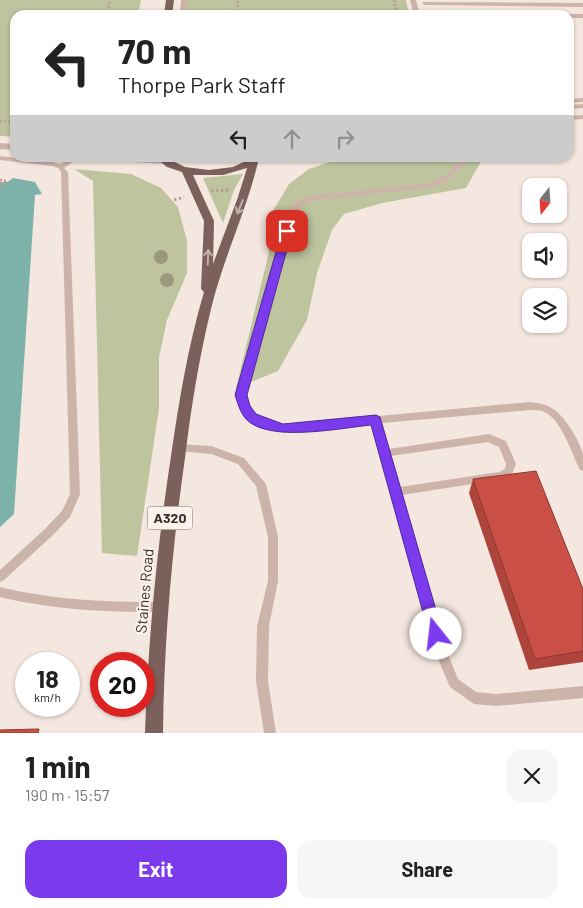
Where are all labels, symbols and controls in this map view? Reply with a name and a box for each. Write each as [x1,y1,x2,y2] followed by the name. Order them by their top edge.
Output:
[118,29,192,71] text: 70 m
[35,30,100,95] icon: left
[118,71,286,97] text: Thorpe Park Staff
[225,125,253,153] icon: left
[278,125,306,153] icon: ahead
[331,125,359,153] icon: right
[522,178,568,222] north arrow
[522,178,567,333] map controls
[235,198,244,214] one-way arrow
[266,210,308,252] pin
[273,217,301,245] icon: arrive
[522,233,567,278] button: sound
[204,250,213,266] one-way arrow
[522,288,567,333] button: layers
[148,506,192,530] road number: A320
[131,548,157,634] street label: Staines Road
[409,607,461,659] position arrow
[90,652,155,717] speed limit sign: 20
[36,663,59,693] text: 18
[34,690,61,704] text: km/h
[25,748,91,784] text: 1 min
[506,750,558,802] button: close
[25,785,109,804] text: 190 m · 15:57
[25,840,287,898] button: Exit
[297,840,558,898] button: Share

